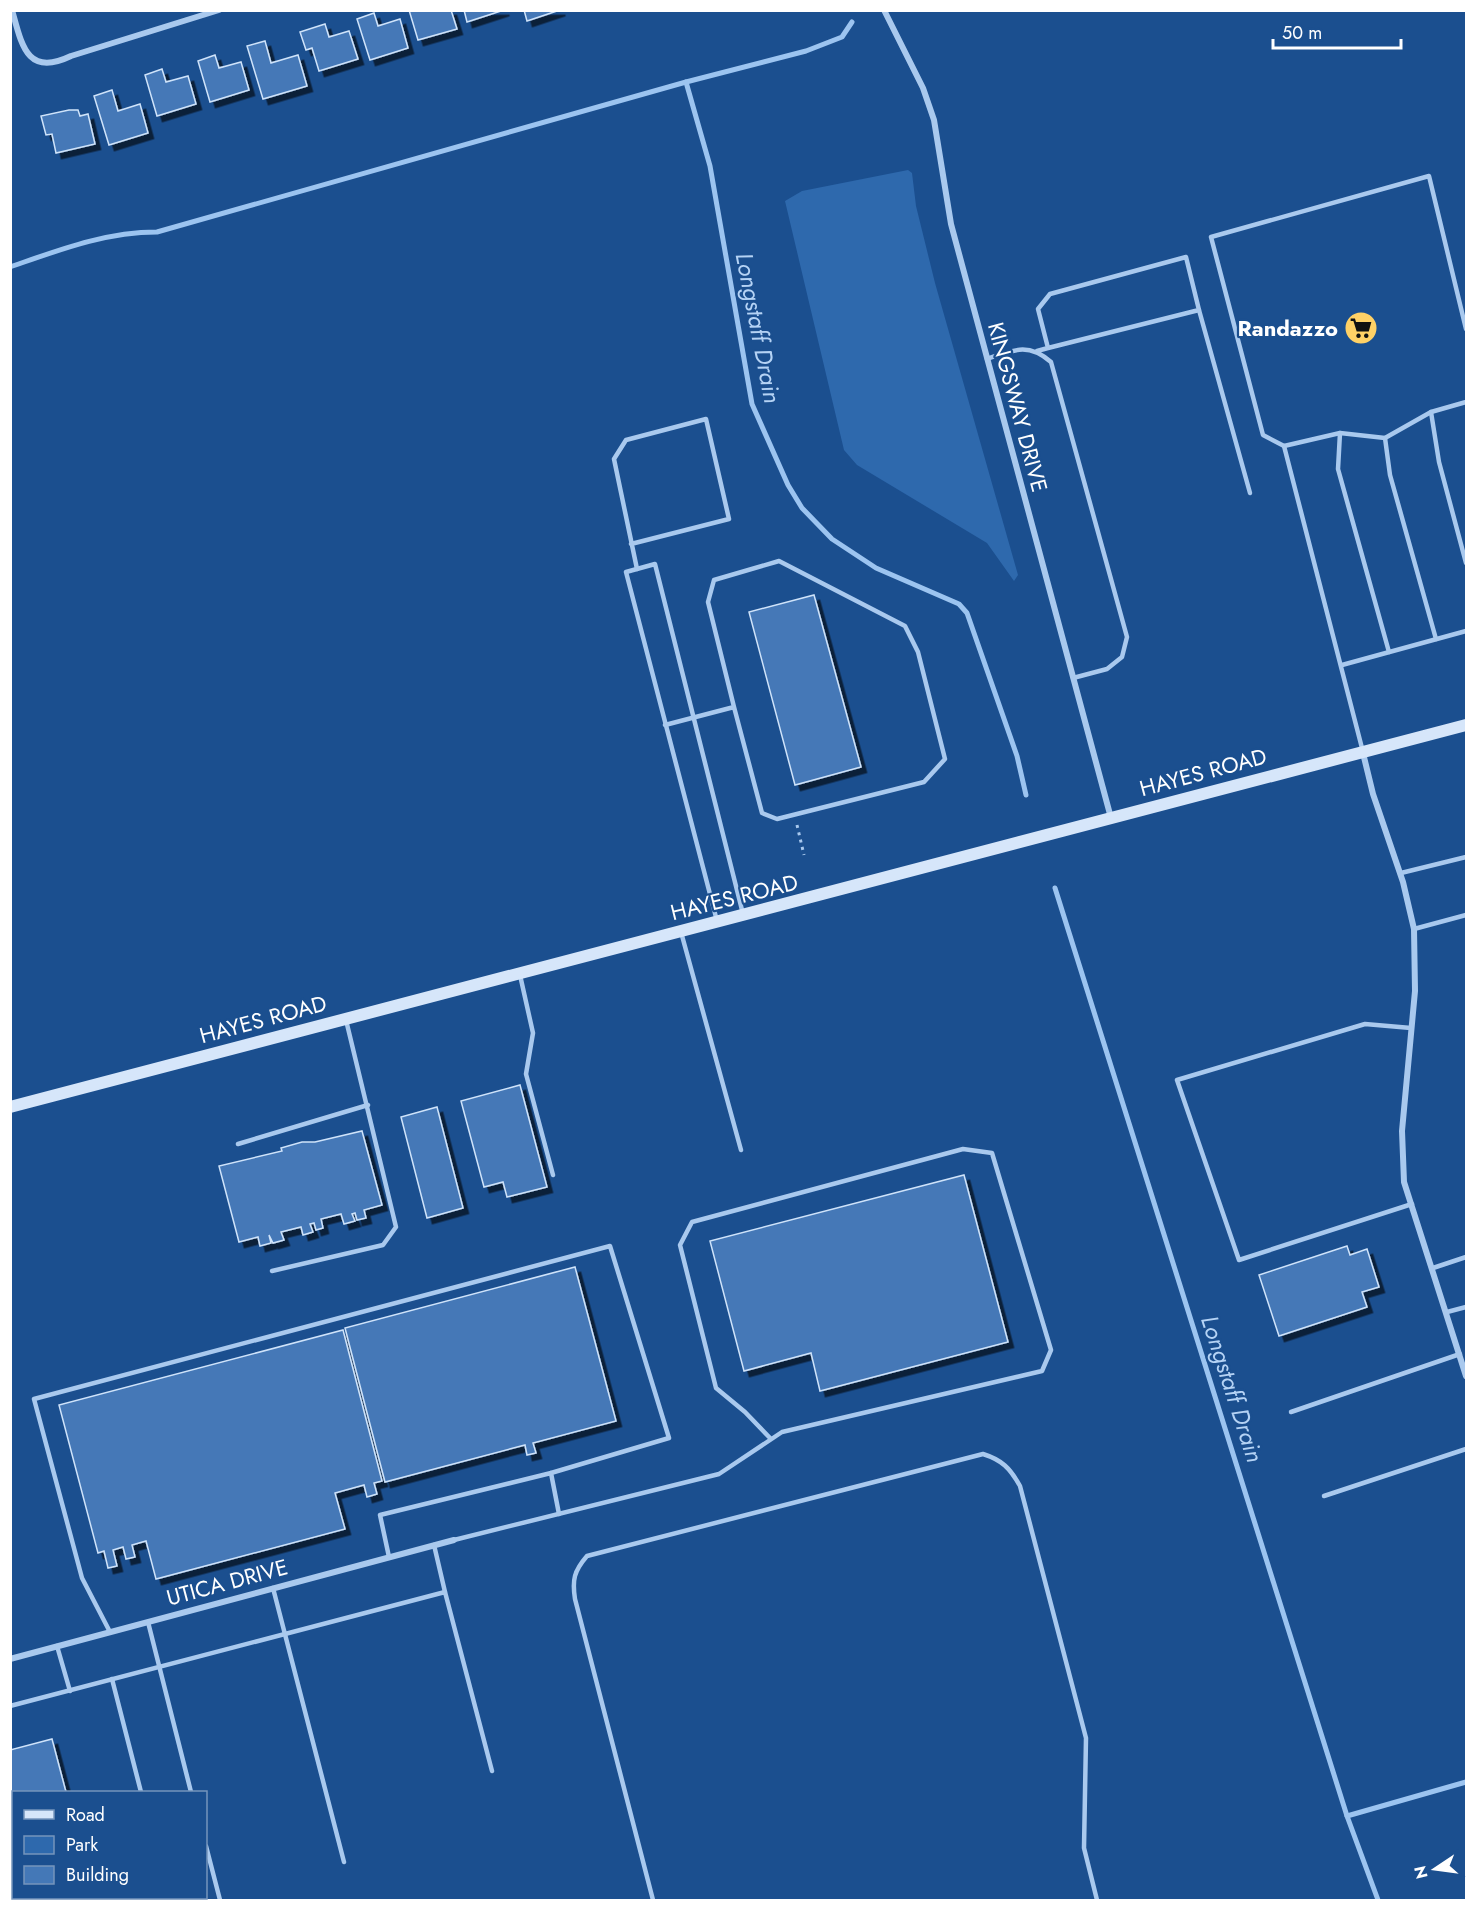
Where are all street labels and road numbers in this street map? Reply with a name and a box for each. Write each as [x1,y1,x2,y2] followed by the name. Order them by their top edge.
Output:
[980,318,1056,496] street label: KINGSWAY DRIVE
[1136,740,1270,804] street label: HAYES ROAD
[667,866,801,928] street label: HAYES ROAD
[196,987,330,1051] street label: HAYES ROAD
[163,1550,291,1614] street label: UTICA DRIVE

